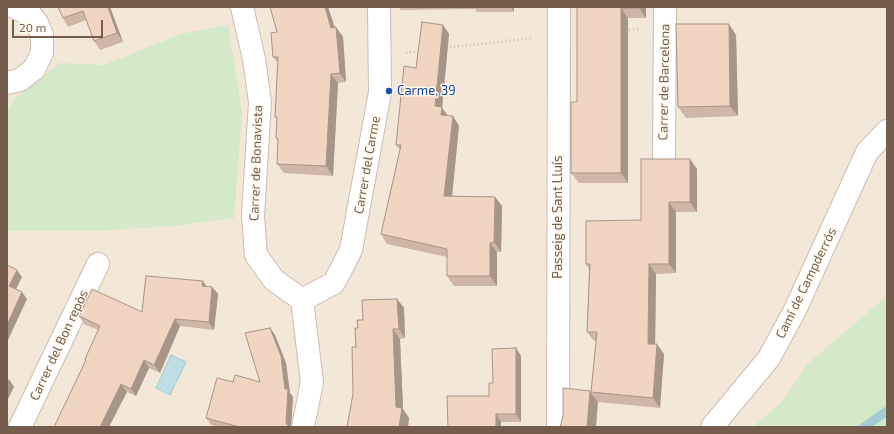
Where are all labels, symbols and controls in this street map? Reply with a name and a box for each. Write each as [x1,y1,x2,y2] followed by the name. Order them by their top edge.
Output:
[14,12,105,38] scale bar
[19,20,46,34] text: 20 m
[655,24,673,140] street label: Carrer de Barcelona
[397,83,456,99] place label: Carme, 39
[384,86,394,96] marker: Carme, 39
[246,105,266,221] street label: Carrer de Bonavista
[351,115,383,215] street label: Carrer del Carme
[550,155,566,279] street label: Passeig de Sant Lluís
[772,225,840,341] street label: Camí de Campderrós
[26,287,92,403] street label: Carrer del Bon repòs

